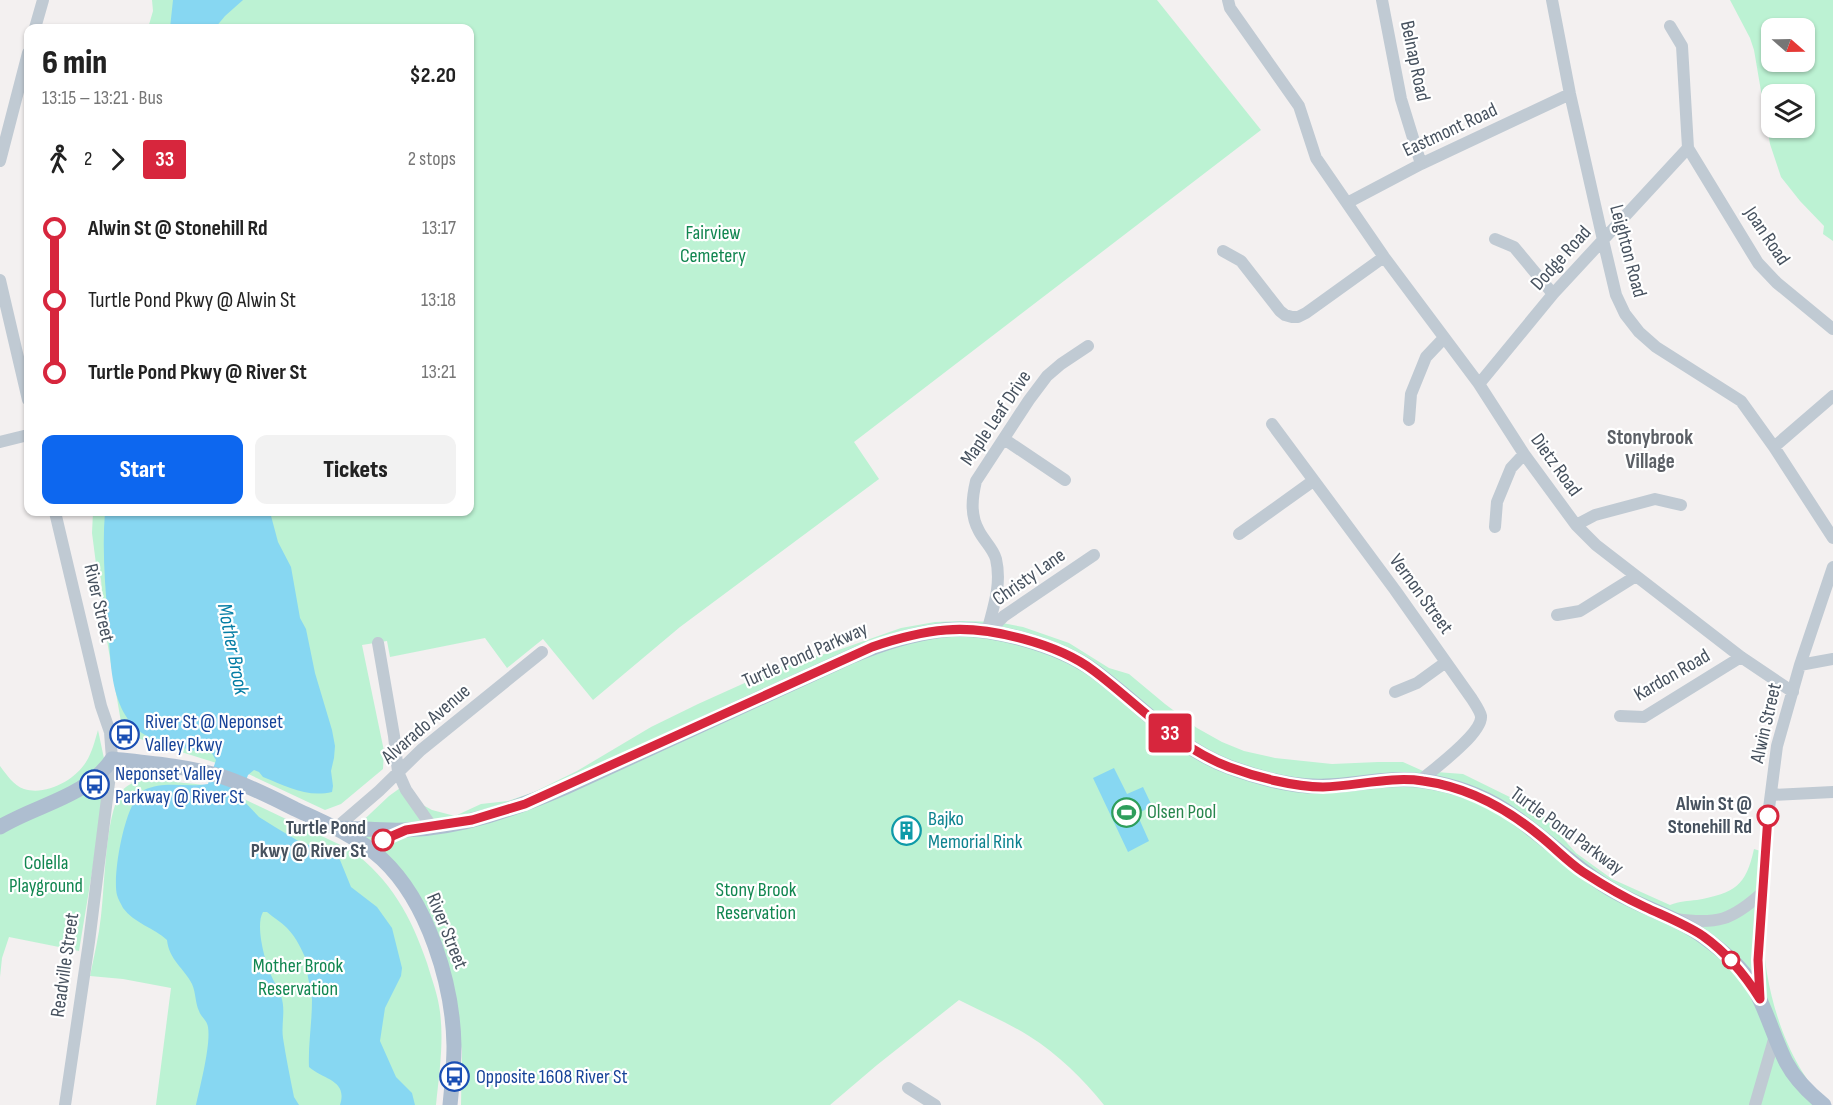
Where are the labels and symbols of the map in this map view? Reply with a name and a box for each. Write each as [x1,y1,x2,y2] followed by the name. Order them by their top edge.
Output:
[1761,18,1815,72] north arrow
[1395,19,1435,103] street label: Belnap Road
[1399,98,1501,162] street label: Eastmont Road
[1738,201,1795,270] street label: Joan Road
[1604,202,1652,300] street label: Leighton Road
[680,221,746,268] park label: Fairview Cemetery
[1526,221,1596,295] street label: Dodge Road
[955,366,1037,470] street label: Maple Leaf Drive
[1607,425,1693,474] district label: Stonybrook Village
[1525,429,1587,501] street label: Dietz Road
[988,543,1070,611] street label: Christy Lane
[1384,549,1458,639] street label: Vernon Street
[78,561,120,645] street label: River Street
[212,601,254,698] water label: Mother Brook
[739,617,872,693] street label: Turtle Pond Parkway
[1630,644,1714,706] street label: Kardon Road
[376,679,475,770] street label: Alvarado Avenue
[1745,681,1787,766] street label: Alwin Street
[145,710,283,757] place label: River St @ Neponset Valley Pkwy
[1143,714,1197,752] line badge: 33
[108,718,140,750] bus stop icon: River St @ Neponset Valley Pkwy
[115,762,244,809] place label: Neponset Valley Parkway @ River St
[78,769,110,801] bus stop icon: Neponset Valley Parkway @ River St
[1506,782,1629,880] street label: Turtle Pond Parkway
[1668,792,1752,839] place label: Alwin St @ Stonehill Rd
[1110,796,1142,828] sports icon: Olsen Pool
[1147,800,1216,824] place label: Olsen Pool
[1757,805,1779,827] marker: Alwin St @ Stonehill Rd
[928,807,1023,854] place label: Bajko Memorial Rink
[891,814,923,846] building icon: Bajko Memorial Rink
[251,816,366,863] place label: Turtle Pond Pkwy @ River St
[372,829,394,851] marker: Turtle Pond Pkwy @ River St
[9,851,83,898] park label: Colella Playground
[716,878,797,925] park label: Stony Brook Reservation
[421,890,473,972] street label: River Street
[46,911,84,1019] street label: Readville Street
[1722,951,1740,969] unlabelled marker
[253,954,344,1001] park label: Mother Brook Reservation
[439,1061,471,1093] bus stop icon: Opposite 1608 River St
[476,1065,628,1089] place label: Opposite 1608 River St

